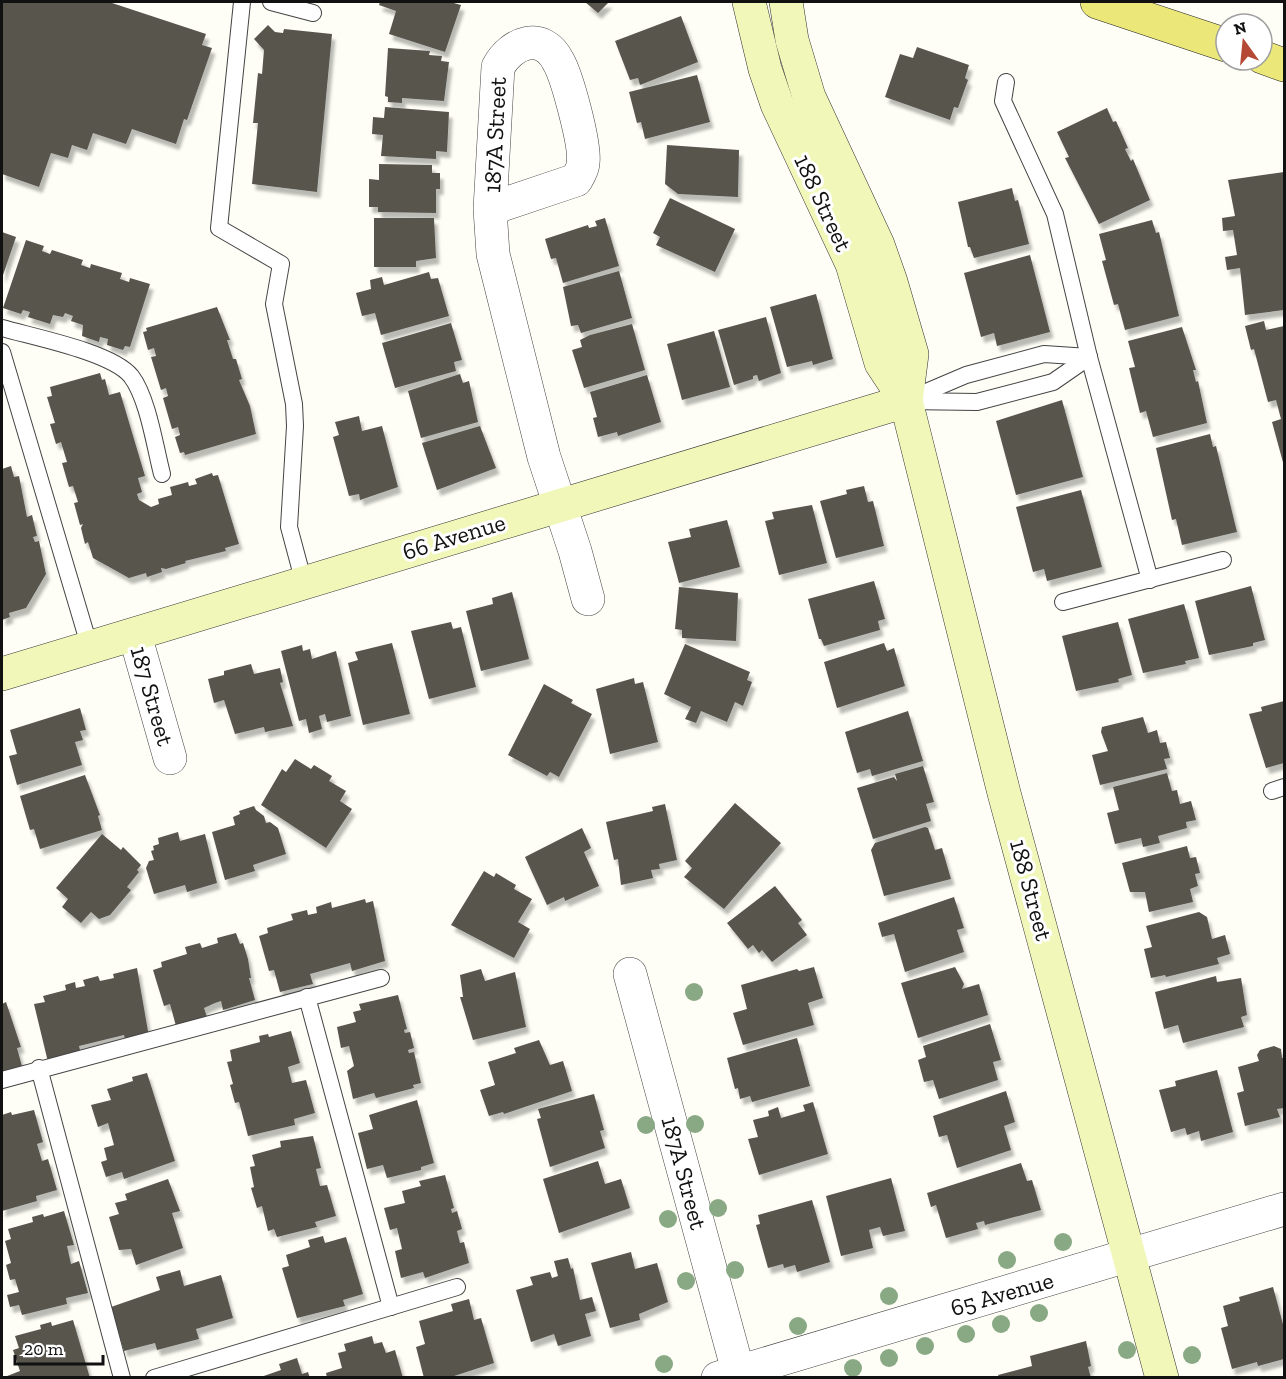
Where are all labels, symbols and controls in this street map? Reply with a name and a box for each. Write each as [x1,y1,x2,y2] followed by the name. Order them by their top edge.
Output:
[1214,12,1274,72] north arrow
[1232,17,1249,39] text: N
[477,76,512,194] street label: 187A Street
[788,150,859,256] street label: 188 Street
[399,507,509,566] street label: 66 Avenue
[124,643,181,749] street label: 187 Street
[1004,836,1059,944] street label: 188 Street
[655,1113,714,1233] street label: 187A Street
[947,1265,1057,1322] street label: 65 Avenue
[15,1328,104,1366] scale bar
[24,1338,64,1360] text: 20 m

